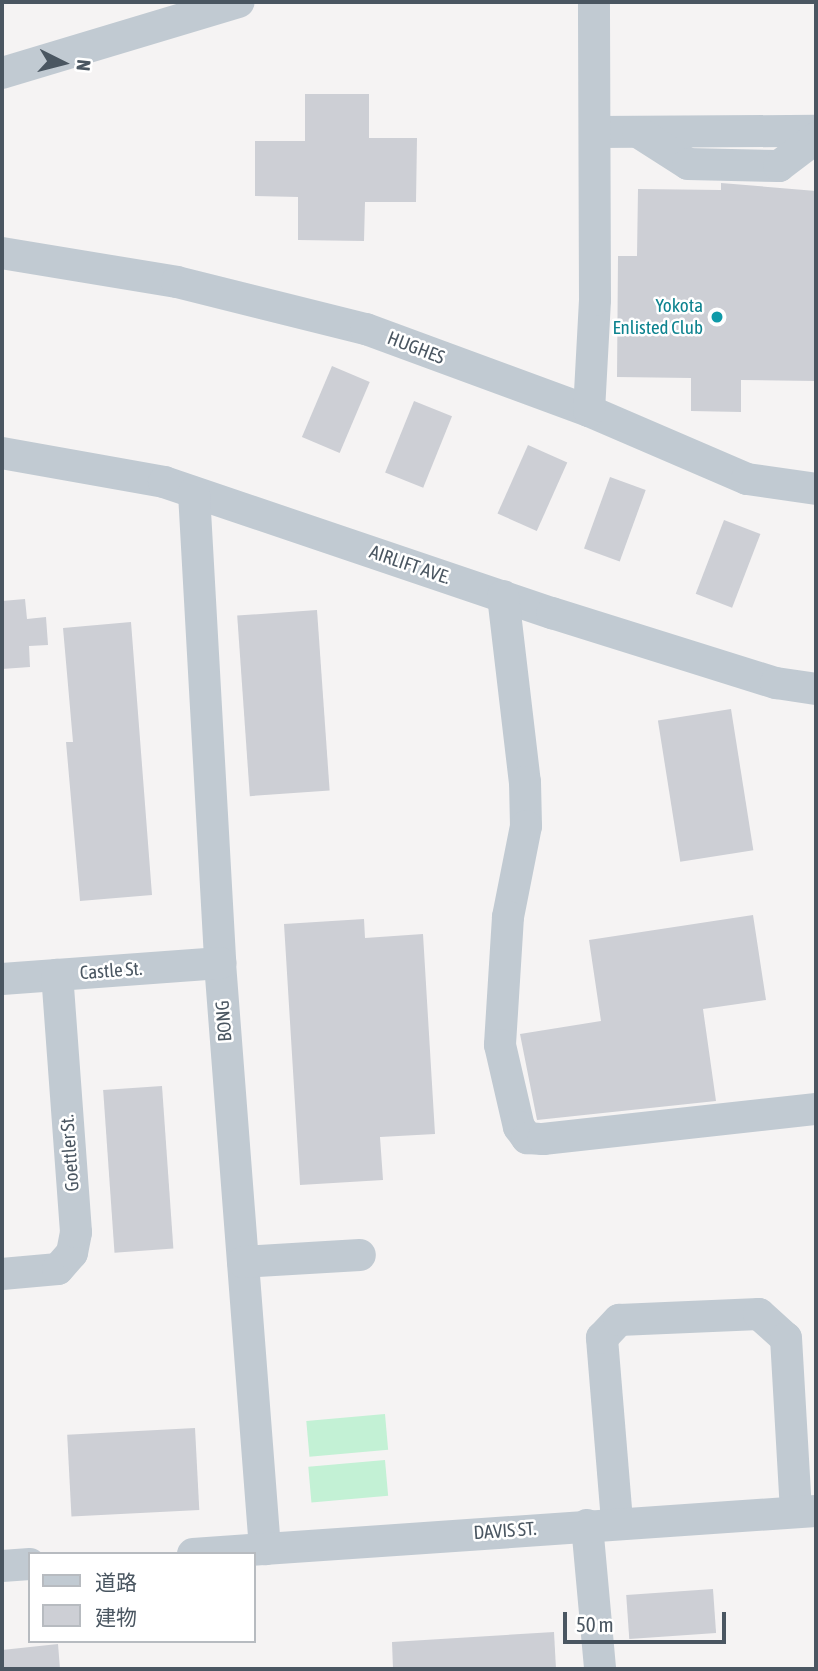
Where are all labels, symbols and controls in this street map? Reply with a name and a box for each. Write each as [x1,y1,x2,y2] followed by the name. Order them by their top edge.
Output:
[28,28,98,98] north arrow
[72,58,95,72] text: N
[612,295,703,339] place label: Yokota Enlisted Club
[709,309,725,325] marker: Yokota Enlisted Club
[384,327,448,369] street label: HUGHES
[366,541,454,589] street label: AIRLIFT AVE.
[79,957,143,985] street label: Castle St.
[211,1000,237,1042] street label: BONG
[56,1114,84,1192] street label: Goettler St.
[473,1517,537,1545] street label: DAVIS ST.
[28,1552,256,1643] legend
[95,1570,137,1594] text: 道路
[566,1598,729,1642] scale bar
[95,1605,137,1629] text: 建物
[576,1612,614,1636] text: 50 m

